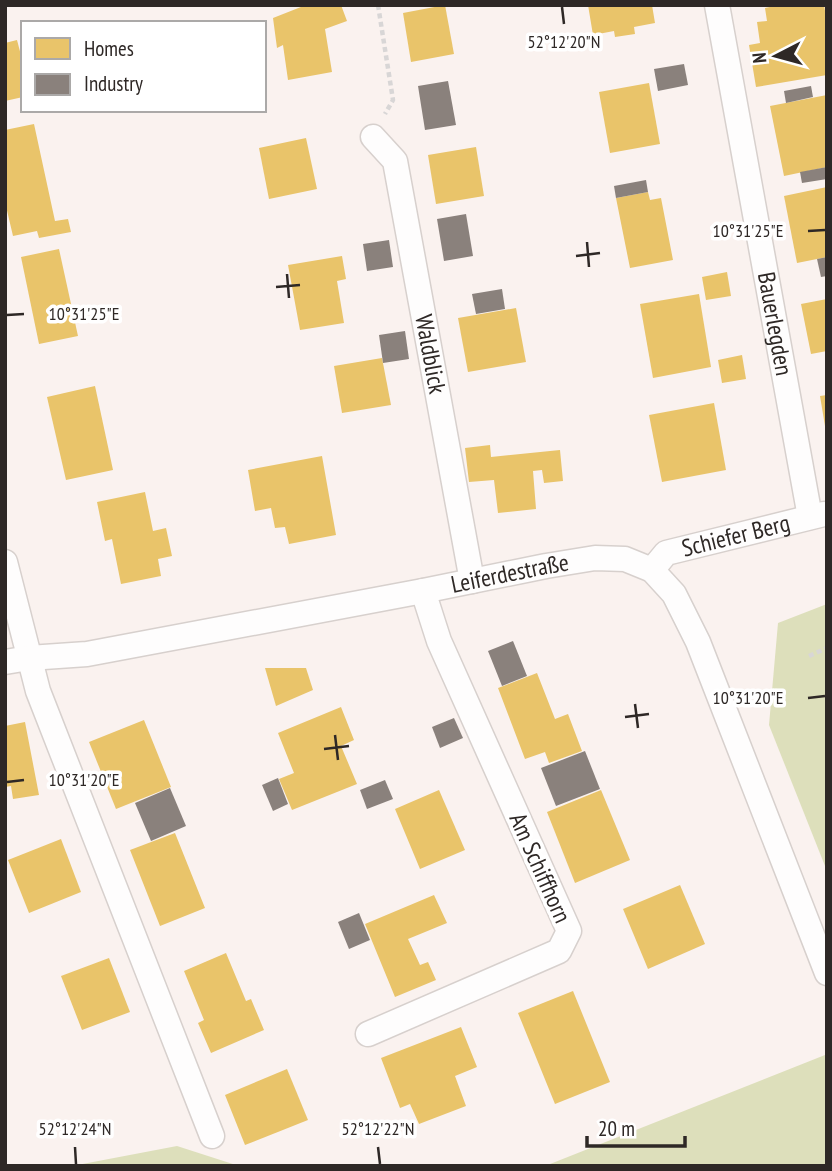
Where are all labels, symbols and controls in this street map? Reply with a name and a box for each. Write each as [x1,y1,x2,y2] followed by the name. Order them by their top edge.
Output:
[21,21,266,112] legend
[741,21,811,91] north arrow
[528,30,600,53] text: 52°12'20"N
[84,35,134,62] text: Homes
[747,51,772,64] text: N
[84,70,143,97] text: Industry
[713,219,783,242] text: 10°31'25"E
[751,270,800,378] street label: Bauerlegden
[49,302,119,325] text: 10°31'25"E
[408,312,454,397] street label: Waldblick
[679,507,793,564] street label: Schiefer Berg
[448,547,571,600] street label: Leiferdestraße
[713,686,783,709] text: 10°31'20"E
[49,768,119,791] text: 10°31'20"E
[502,808,578,928] street label: Am Schiffhorn
[587,1104,685,1148] scale bar
[598,1115,635,1142] text: 20 m
[39,1117,111,1140] text: 52°12'24"N
[342,1117,414,1140] text: 52°12'22"N

